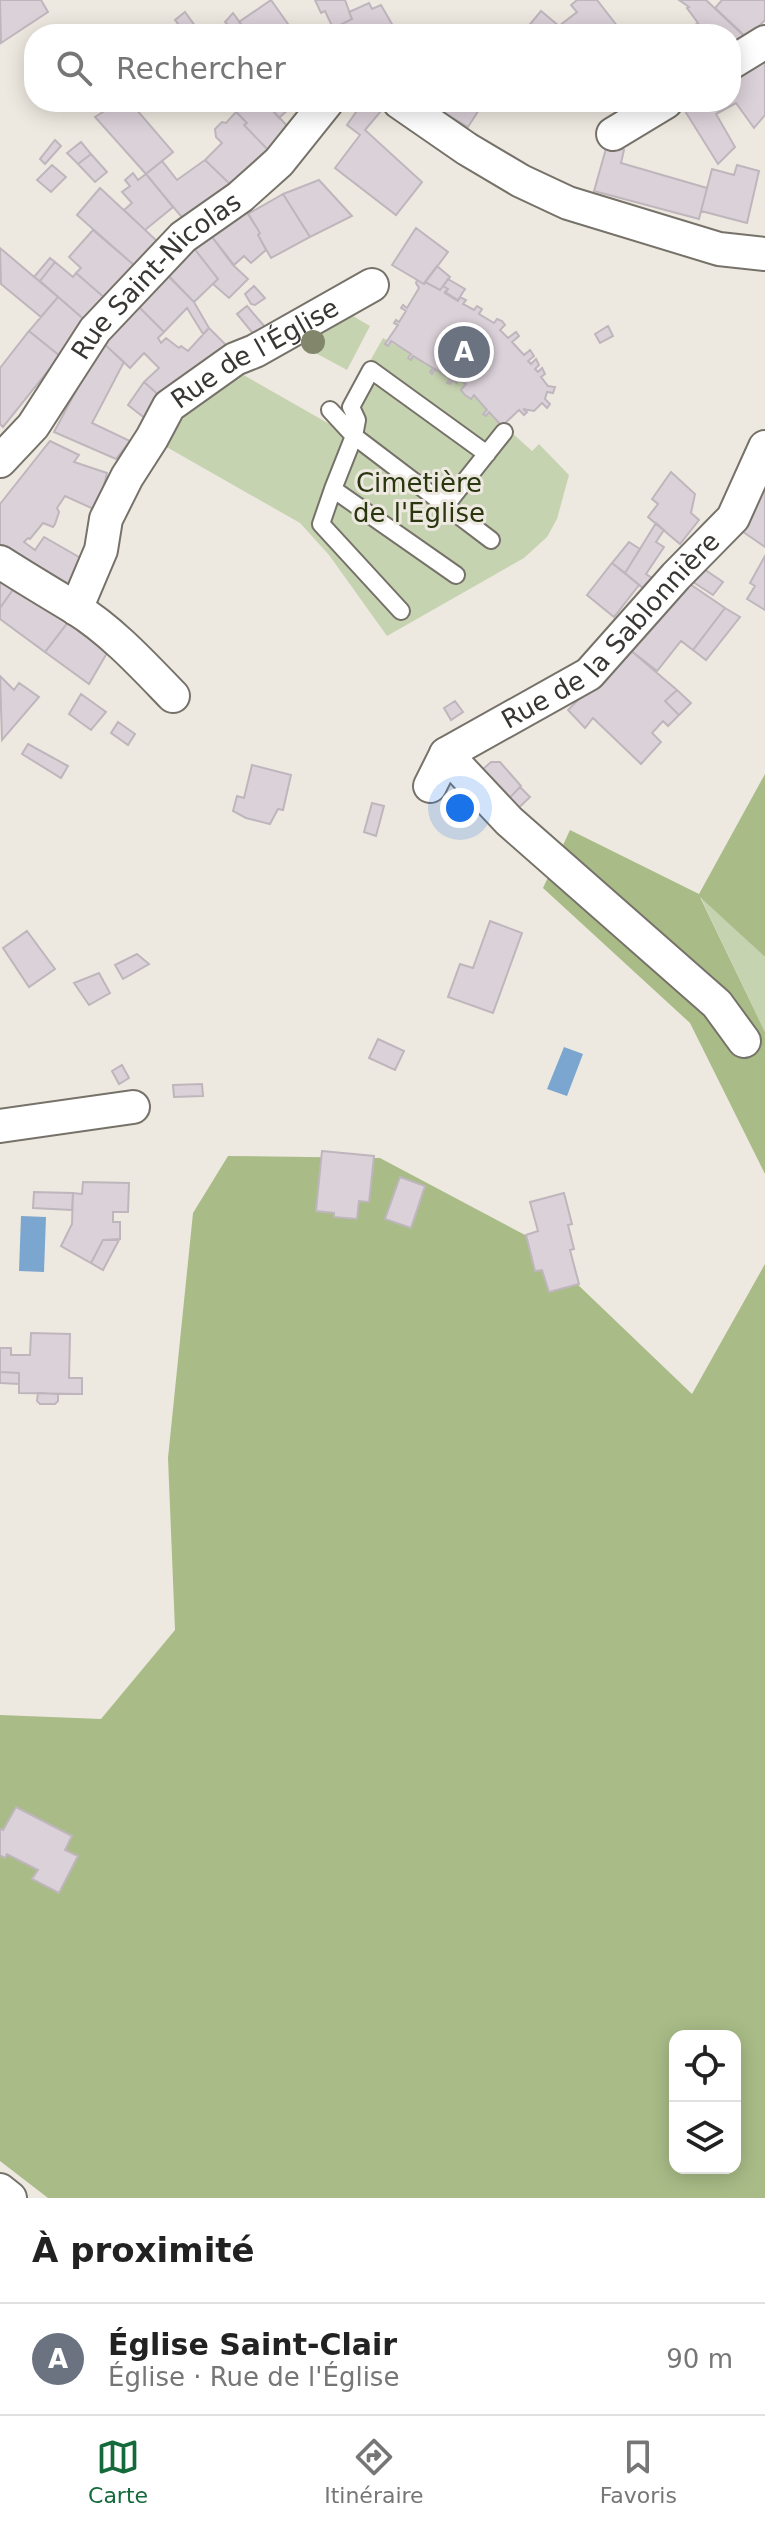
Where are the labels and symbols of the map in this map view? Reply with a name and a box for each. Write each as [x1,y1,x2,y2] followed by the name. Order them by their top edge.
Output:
[65,186,247,365] street label: Rue Saint-Nicolas
[165,292,344,415] street label: Rue de l'Église
[438,322,490,382] pin: A
[353,468,485,528] park label: Cimetière de l'Eglise
[496,526,726,735] street label: Rue de la Sablonnière
[440,788,480,828] your location

